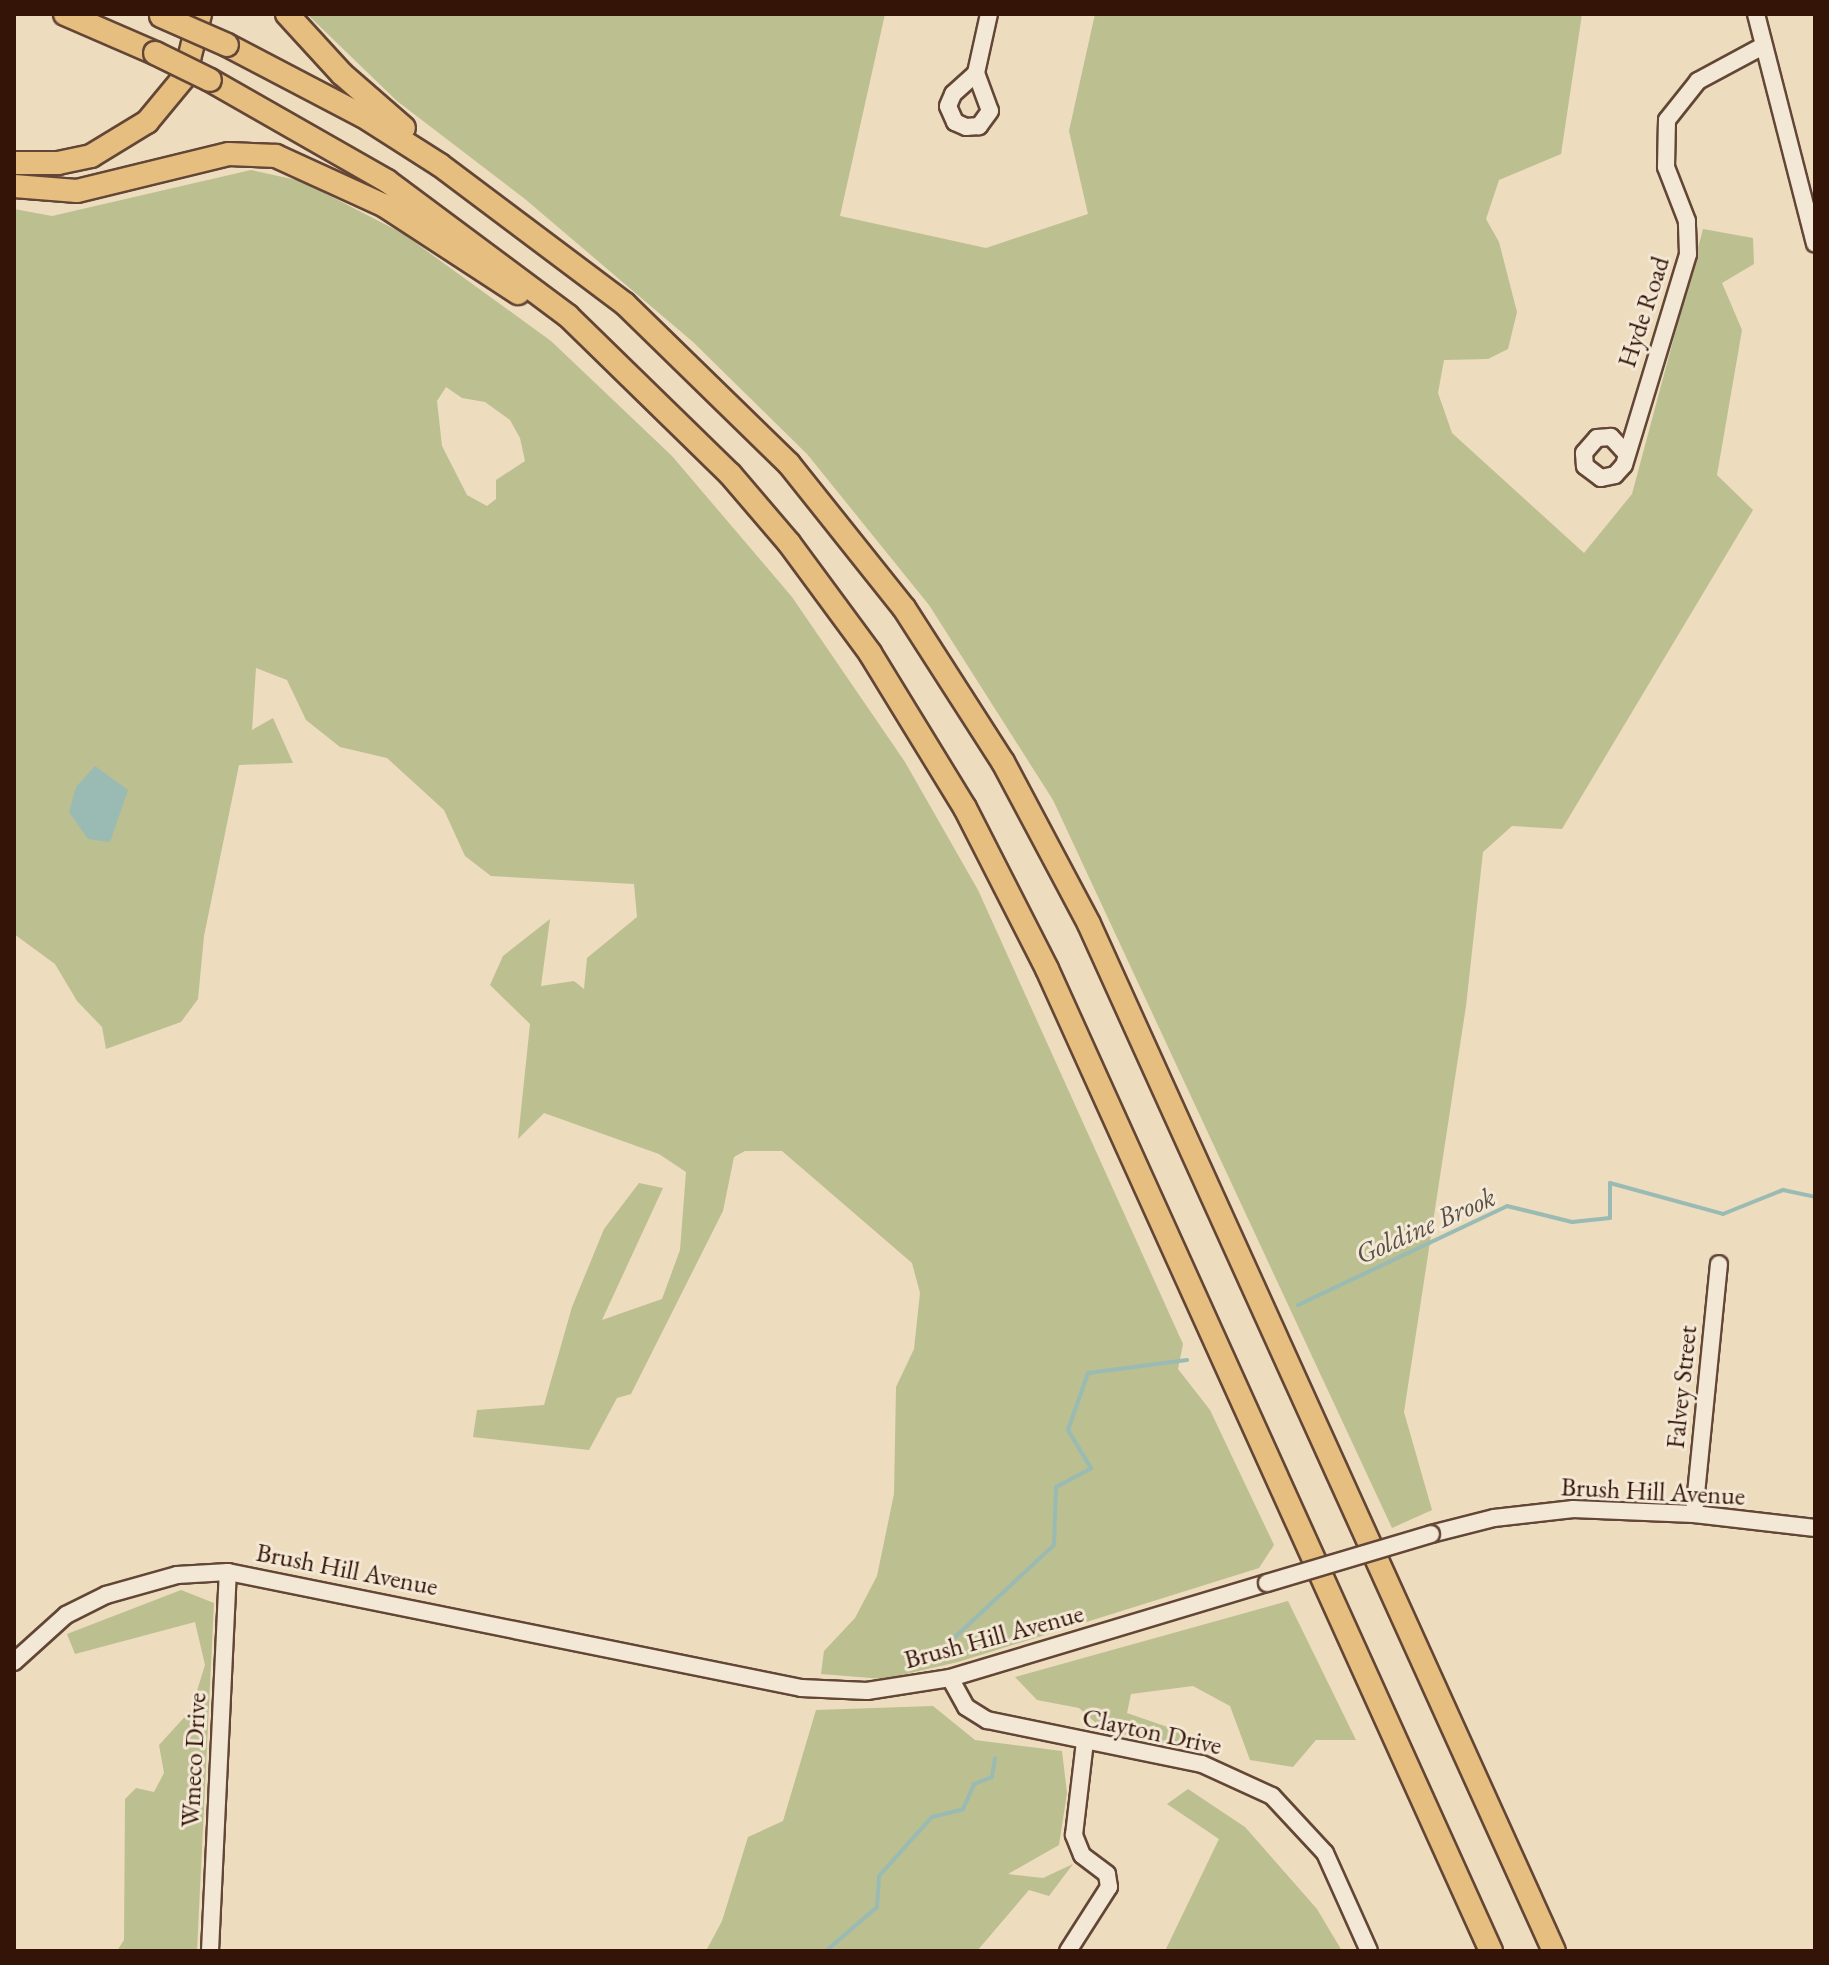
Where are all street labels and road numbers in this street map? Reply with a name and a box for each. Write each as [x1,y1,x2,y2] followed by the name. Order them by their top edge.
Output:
[1611,253,1677,371] street label: Hyde Road
[1660,1324,1704,1450] street label: Falvey Street
[1560,1472,1746,1512] street label: Brush Hill Avenue
[254,1537,440,1603] street label: Brush Hill Avenue
[901,1598,1087,1676] street label: Brush Hill Avenue
[175,1692,213,1828] street label: Wmeco Drive
[1079,1702,1225,1762] street label: Clayton Drive

